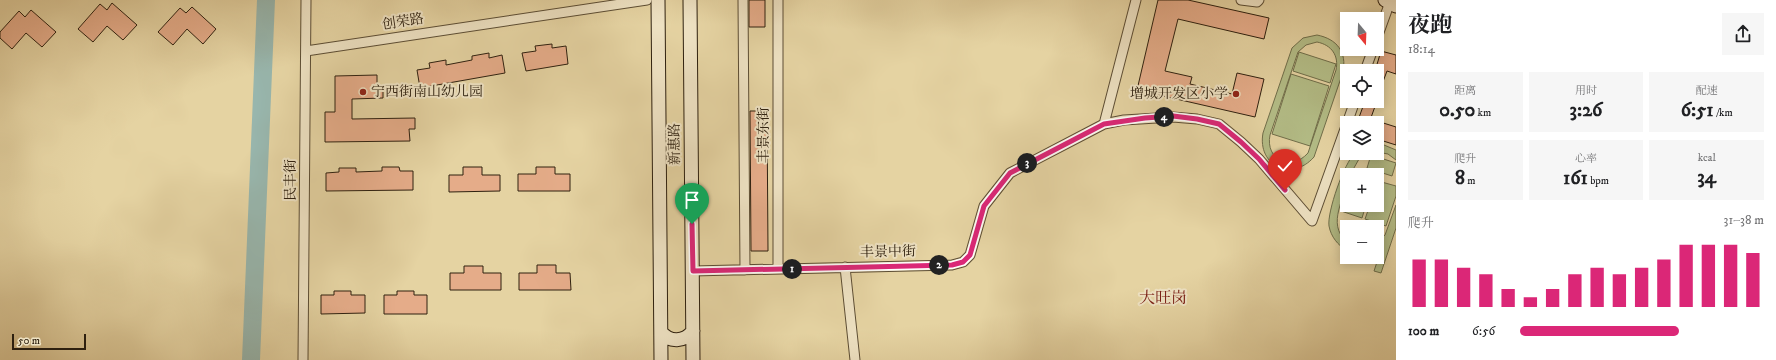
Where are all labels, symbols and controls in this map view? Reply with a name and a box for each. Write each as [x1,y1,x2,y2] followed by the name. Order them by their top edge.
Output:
[381,10,425,34] street label: 创荣路
[1340,12,1384,56] north arrow
[1340,12,1384,264] map controls
[1408,12,1452,39] text: 夜跑
[1722,13,1764,55] button: share
[1408,41,1435,57] text: 18:14
[1340,64,1384,108] button: locate
[371,83,483,101] place label: 宁西街南山幼儿园
[1454,84,1476,98] text: 距离
[1575,84,1597,98] text: 用时
[1696,84,1718,98] text: 配速
[1130,85,1228,103] place label: 增城开发区小学
[358,87,368,97] marker: 宁西街南山幼儿园
[1231,89,1241,99] marker: 增城开发区小学
[1439,98,1475,123] text: 0.50
[1570,98,1602,123] text: 3:26
[1681,98,1714,123] text: 6:51
[1475,106,1491,120] text: km
[1714,106,1733,120] text: /km
[755,107,773,163] street label: 丰景东街
[1154,107,1174,127] pin: 4
[1161,110,1167,124] text: 4
[1340,116,1384,160] button: layers
[666,123,684,165] street label: 新惠路
[1268,149,1302,190] pin
[1698,151,1716,165] text: kcal
[1454,152,1476,166] text: 爬升
[1575,152,1597,166] text: 心率
[1017,153,1037,173] pin: 3
[1274,155,1296,177] icon: check
[1025,156,1029,170] text: 3
[282,159,300,201] street label: 民丰街
[1697,165,1716,190] text: 34
[1455,166,1465,191] text: 8
[1563,166,1588,191] text: 161
[1340,168,1384,212] button: +
[1465,174,1476,188] text: m
[1588,174,1609,188] text: bpm
[675,183,709,224] pin
[681,189,703,211] icon: arrive
[1724,212,1764,228] text: 31–38 m
[1408,215,1434,231] text: 爬升
[1340,220,1384,264] button: −
[860,243,916,261] street label: 丰景中街
[929,255,949,275] pin: 2
[936,258,942,272] text: 2
[782,259,802,279] pin: 1
[790,262,794,276] text: 1
[1139,288,1187,308] district label: 大旺岗
[1408,323,1439,339] text: 100 m
[1472,323,1495,339] text: 6:56
[12,332,86,351] scale bar
[18,334,40,348] text: 50 m

